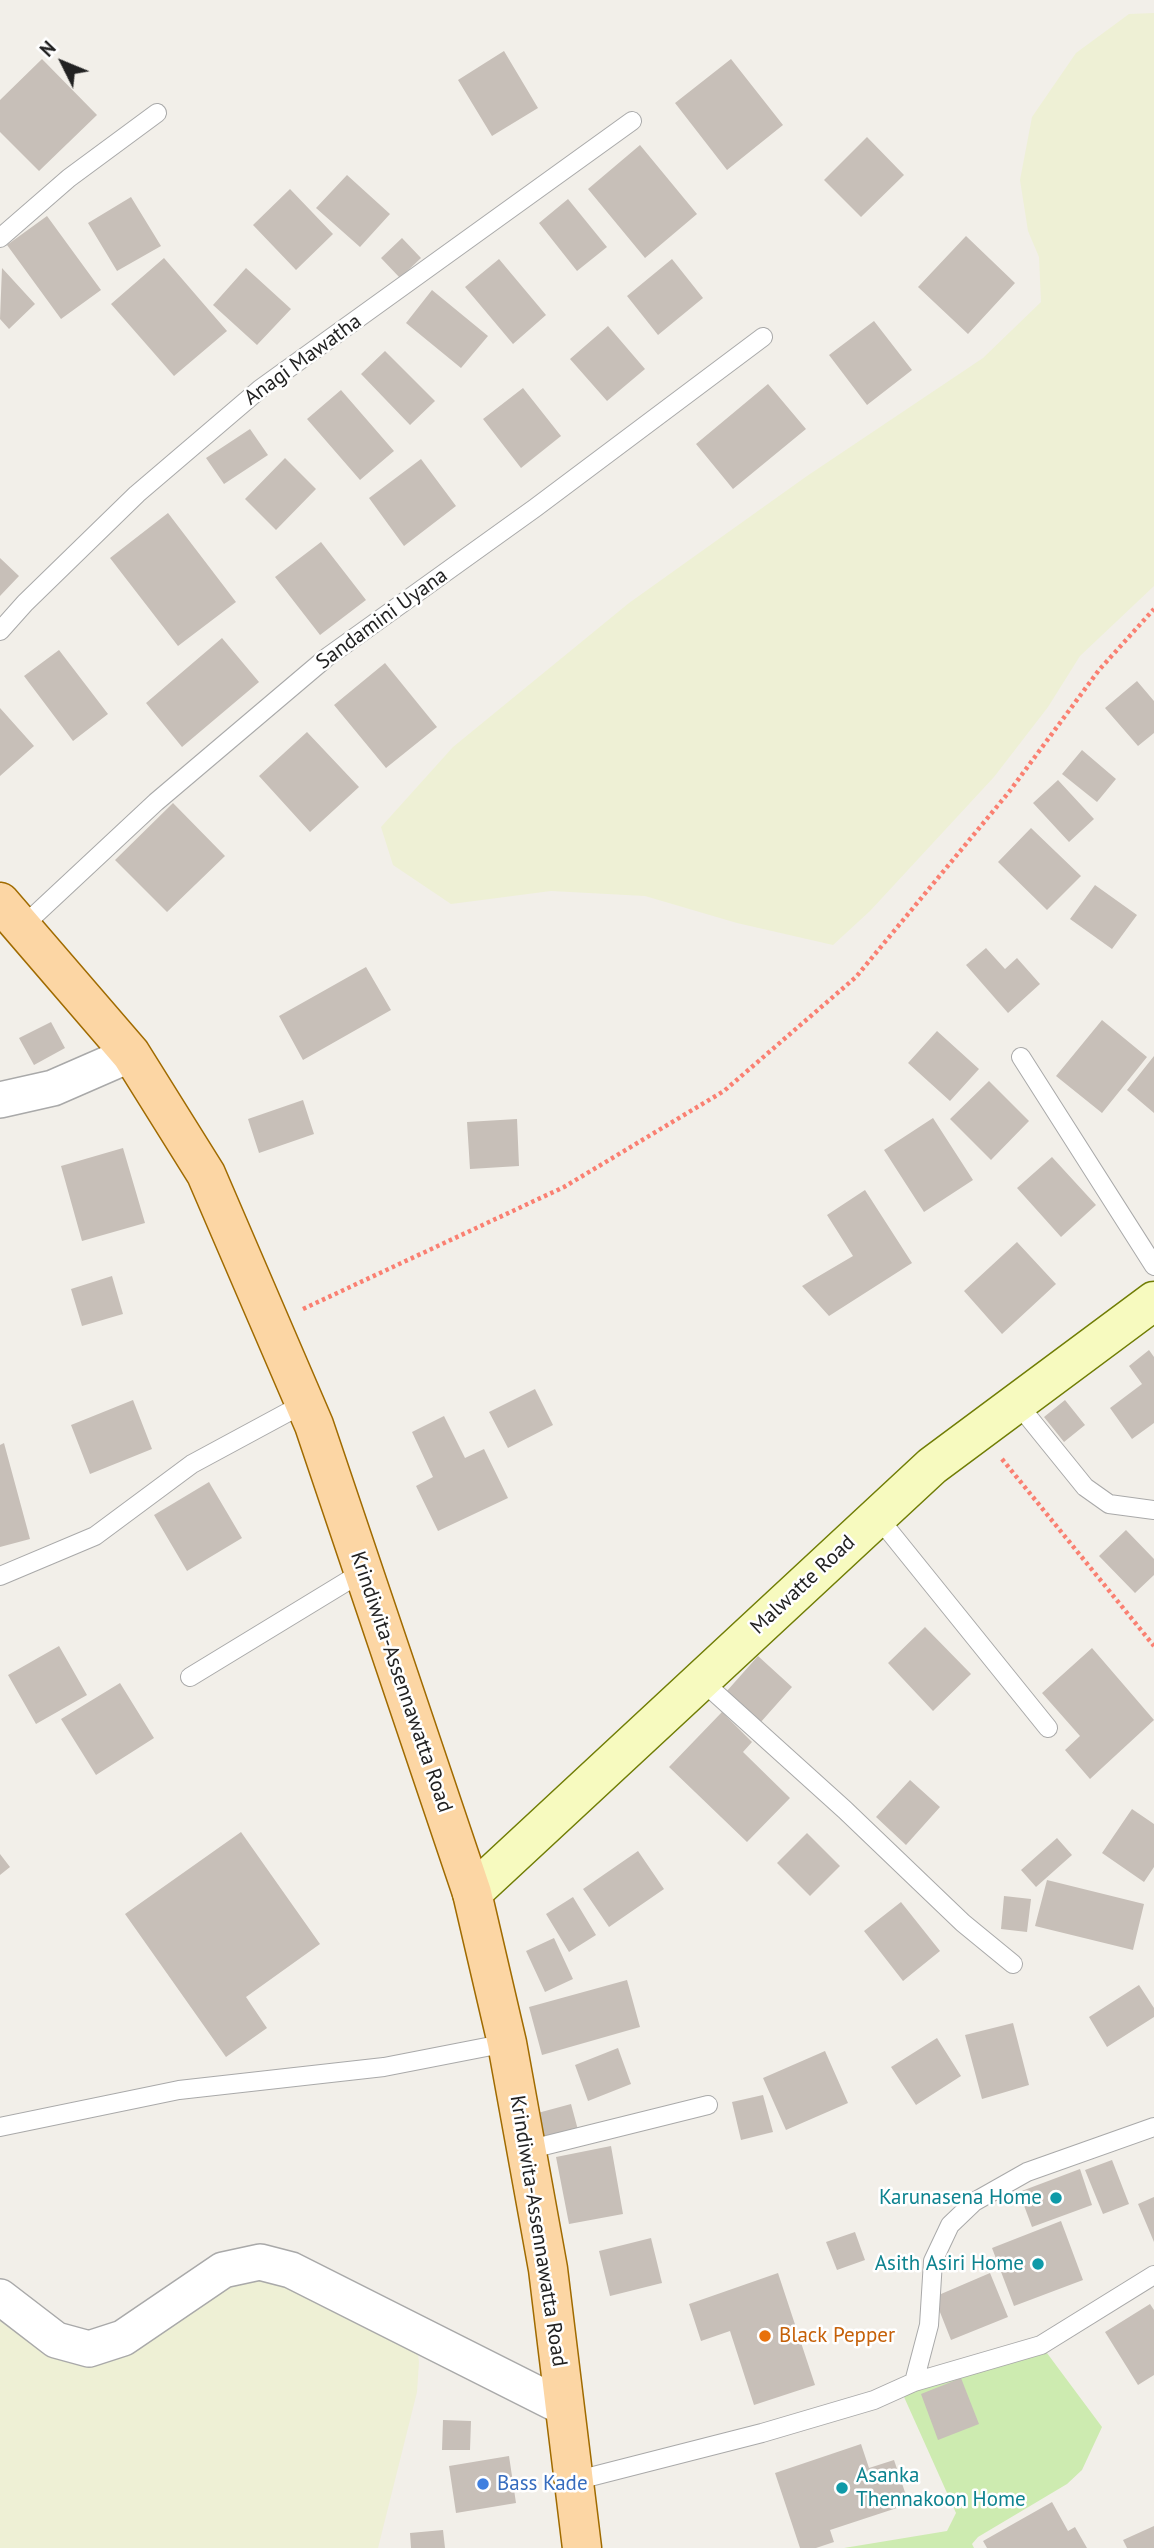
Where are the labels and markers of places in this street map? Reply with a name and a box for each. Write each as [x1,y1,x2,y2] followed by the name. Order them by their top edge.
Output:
[879,2185,1042,2211] place label: Karunasena Home
[1048,2190,1064,2206] marker: Karunasena Home
[875,2251,1024,2277] place label: Asith Asiri Home
[1030,2256,1046,2272] marker: Asith Asiri Home
[779,2323,895,2349] place label: Black Pepper
[757,2328,773,2344] marker: Black Pepper
[856,2463,1026,2513] place label: Asanka Thennakoon Home
[497,2471,588,2497] place label: Bass Kade
[475,2476,491,2492] marker: Bass Kade
[834,2480,850,2496] marker: Asanka Thennakoon Home

